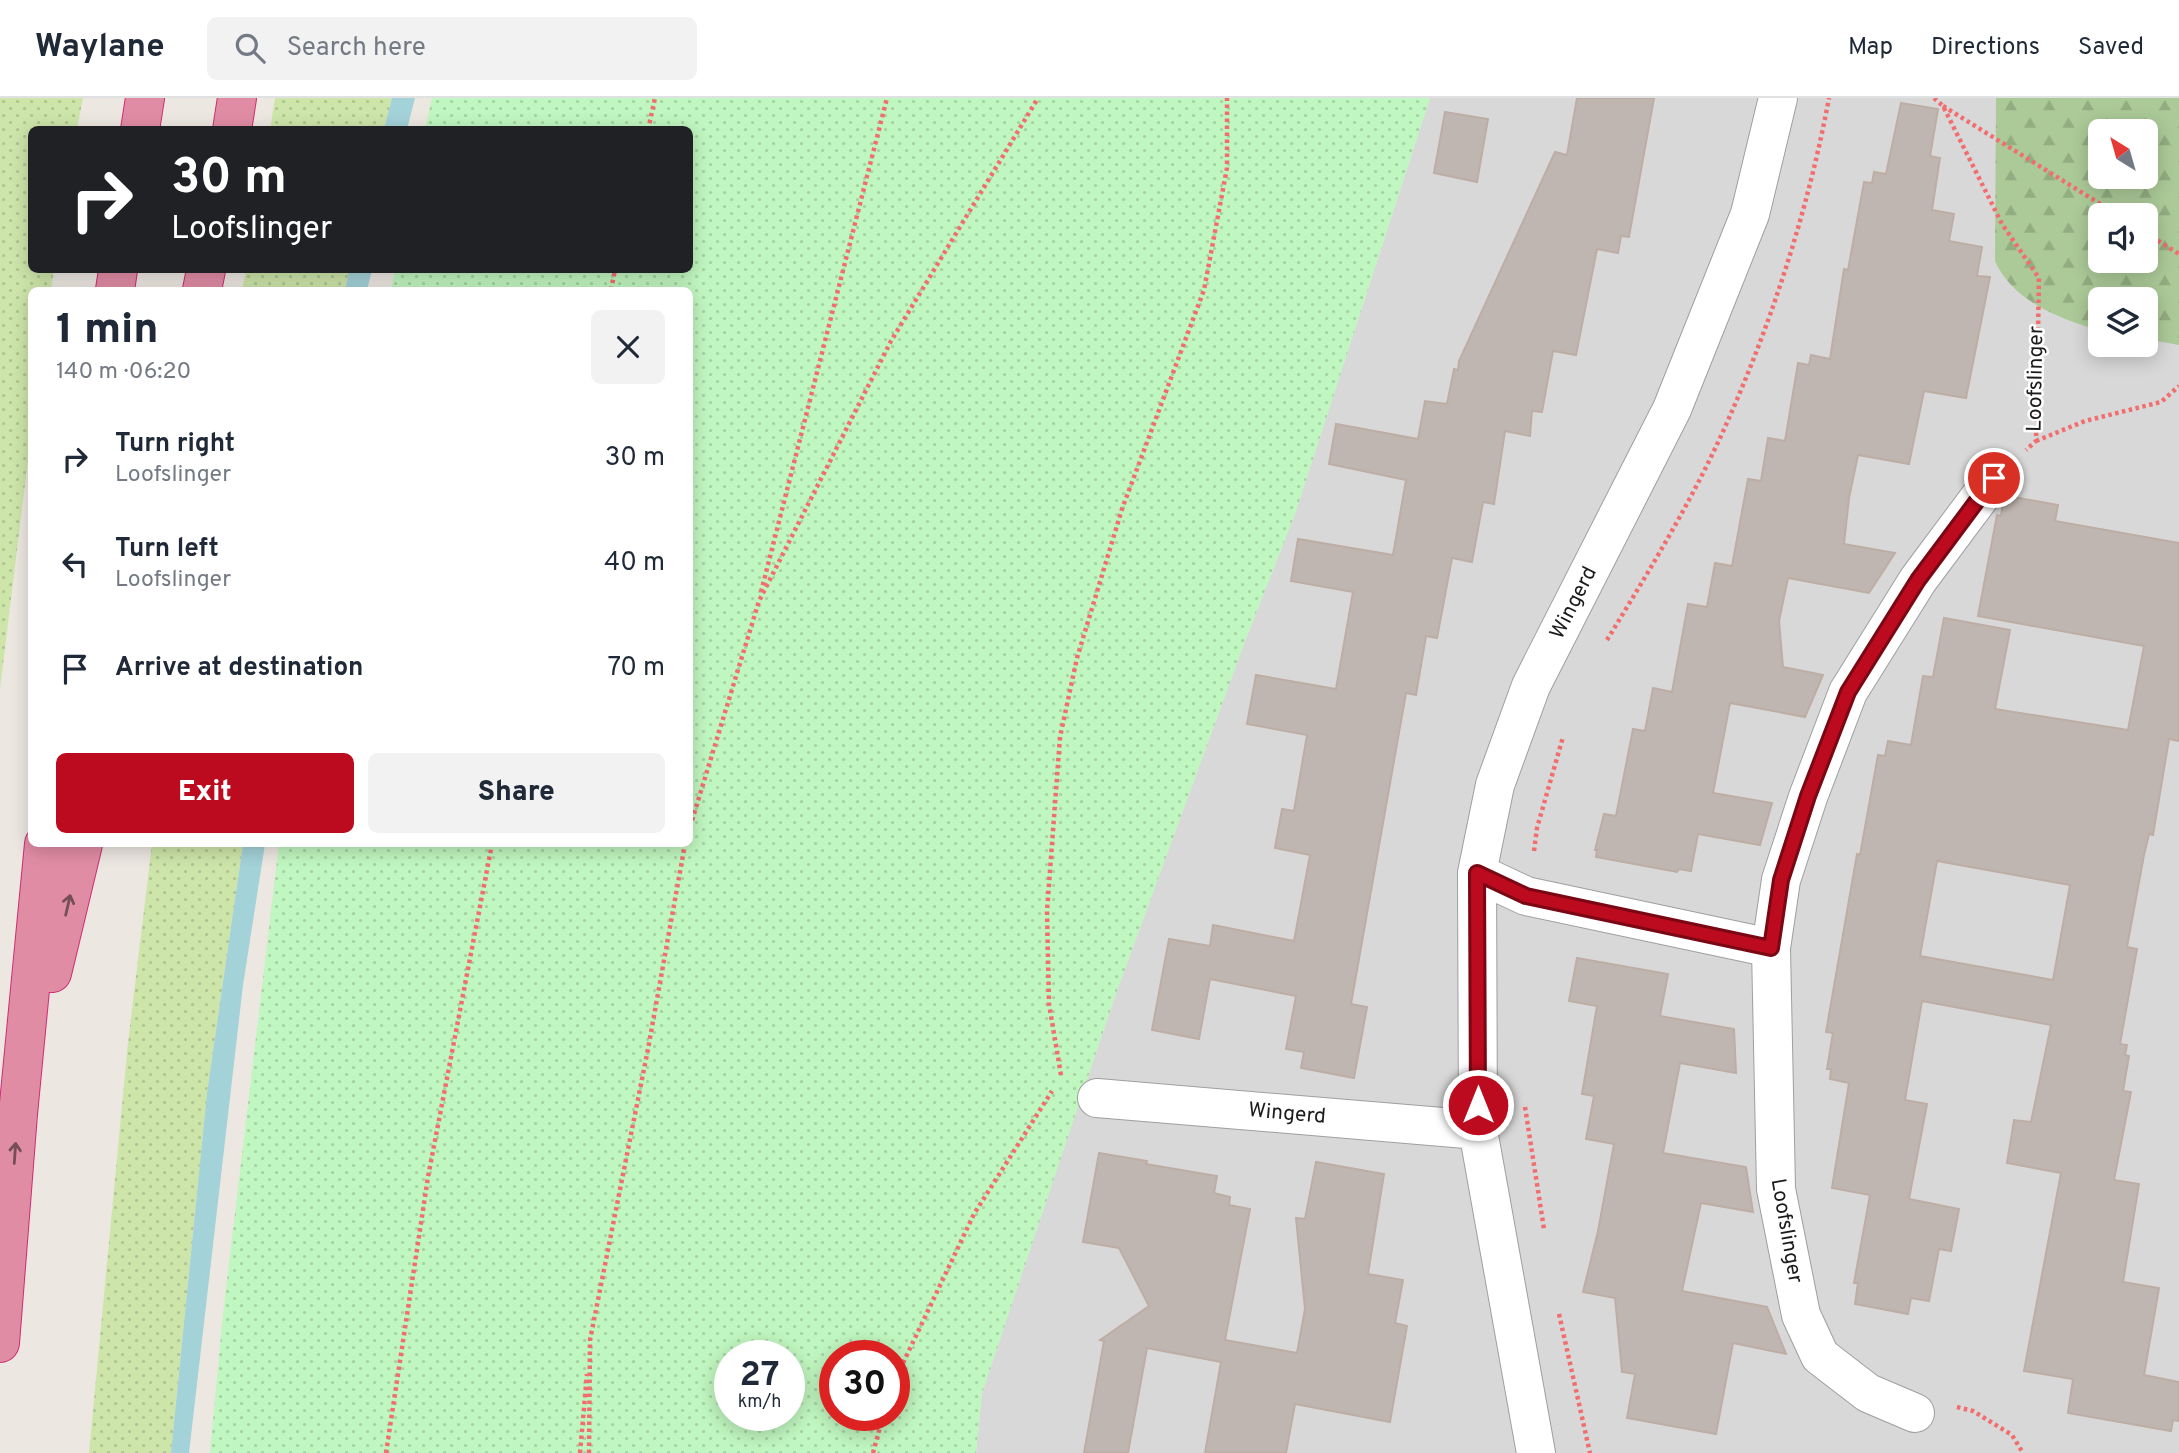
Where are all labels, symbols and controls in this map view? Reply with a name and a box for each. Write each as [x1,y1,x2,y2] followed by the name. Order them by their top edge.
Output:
[207,17,697,80] search box
[35,27,165,69] text: Waylane
[231,29,269,67] icon: search
[287,32,426,65] text: Search here
[1848,33,1893,63] text: Map
[1931,33,2040,63] text: Directions
[2078,33,2144,63] text: Saved
[2088,119,2158,189] north arrow
[2088,119,2158,357] map controls
[171,149,287,211] text: 30 m
[56,154,147,245] icon: right
[2088,203,2158,273] button: sound
[171,210,333,250] text: Loofslinger
[2088,287,2158,357] button: layers
[56,305,159,358] text: 1 min
[591,310,665,384] button: close
[2022,326,2050,432] street label: Loofslinger
[56,358,191,387] text: 140 m · 06:20
[115,428,235,461] text: Turn right
[56,440,94,478] icon: right
[605,442,665,475] text: 30 m
[1964,448,2024,508] pin
[1975,459,2013,497] icon: arrive
[115,461,231,490] text: Loofslinger
[115,533,219,566] text: Turn left
[56,545,94,583] icon: left
[604,547,665,580] text: 40 m
[1544,562,1604,644] street label: Wingerd
[115,566,231,595] text: Loofslinger
[56,650,94,688] icon: arrive
[115,652,363,685] text: Arrive at destination
[607,652,665,685] text: 70 m
[56,753,354,833] button: Exit
[368,753,665,833] button: Share
[62,894,75,917] one-way arrow
[1441,1068,1515,1142] position arrow
[1247,1097,1327,1131] street label: Wingerd
[9,1142,22,1165] one-way arrow
[1764,1176,1808,1286] street label: Loofslinger
[819,1340,910,1431] speed limit sign: 30
[740,1354,779,1398] text: 27
[738,1391,781,1414] text: km/h

